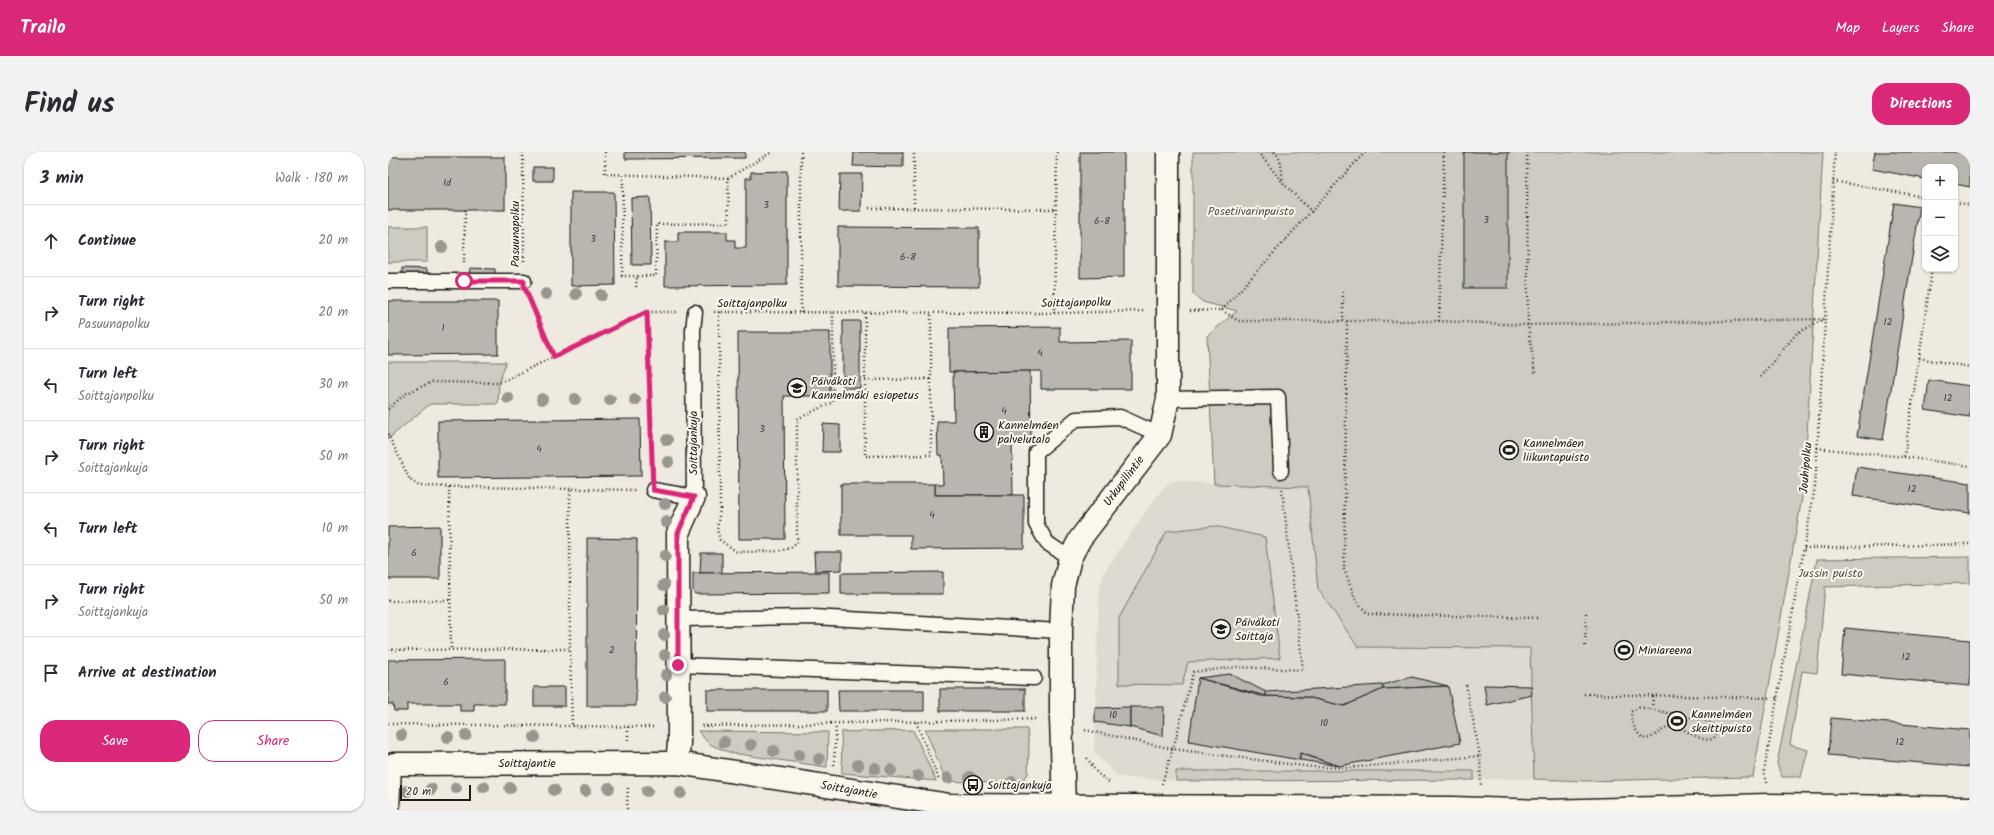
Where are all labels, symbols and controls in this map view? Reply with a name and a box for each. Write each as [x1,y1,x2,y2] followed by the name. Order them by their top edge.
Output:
[20,13,66,43] text: Trailo
[1836,17,1860,39] text: Map
[1882,17,1920,39] text: Layers
[1942,17,1974,39] text: Share
[24,82,115,127] text: Find us
[1872,83,1970,125] button: Directions
[1922,164,1958,272] map controls
[1922,164,1958,200] button: +
[40,165,84,192] text: 3 min
[275,168,348,189] text: Walk · 180 m
[443,175,452,191] house number: 1d
[763,197,769,213] house number: 3
[1922,200,1958,236] button: −
[506,201,525,267] street label: Pasuunapolku
[1208,202,1294,221] park label: Posetiivarinpuisto
[1483,212,1489,228] house number: 3
[1094,213,1111,229] house number: 6-8
[78,229,136,253] text: Continue
[40,230,62,252] icon: ahead
[318,230,348,251] text: 20 m
[590,231,596,247] house number: 3
[1922,236,1958,272] button: layers
[900,249,917,265] house number: 6-8
[455,272,473,290] route start
[78,290,145,314] text: Turn right
[1041,293,1111,313] street label: Soittajanpolku
[717,294,787,313] street label: Soittajanpolku
[40,302,62,324] icon: right
[318,302,348,323] text: 20 m
[78,314,150,335] text: Pasuunapolku
[1884,314,1893,330] house number: 12
[441,320,445,336] house number: 1
[1037,345,1043,361] house number: 4
[78,362,138,386] text: Turn left
[811,372,919,405] place label: Päiväkoti Kannelmäki esiopetus
[40,374,62,396] icon: left
[319,374,348,395] text: 30 m
[786,377,808,399] school or university icon: Päiväkoti Kannelmäki esiopetus
[78,386,154,407] text: Soittajanpolku
[1944,390,1953,406] house number: 12
[1001,403,1007,419] house number: 4
[684,410,703,475] street label: Soittajankuja
[997,416,1059,449] place label: Kannelmäen palvelutalo
[759,421,765,437] house number: 3
[973,421,995,443] building icon: Kannelmäen palvelutalo
[78,434,145,458] text: Turn right
[1523,434,1589,467] place label: Kannelmäen liikuntapuisto
[1498,439,1520,461] sports icon: Kannelmäen liikuntapuisto
[536,441,542,457] house number: 4
[1794,441,1818,495] street label: Jouhipolku
[40,446,62,468] icon: right
[319,446,348,467] text: 50 m
[1099,451,1150,510] street label: Urkupillintie
[78,458,148,479] text: Soittajankuja
[1908,481,1917,497] house number: 12
[929,507,935,523] house number: 4
[78,517,138,541] text: Turn left
[40,518,62,540] icon: left
[322,518,348,539] text: 10 m
[411,545,417,561] house number: 6
[1797,564,1863,583] park label: Jussin puisto
[78,578,145,602] text: Turn right
[40,590,62,612] icon: right
[319,590,348,611] text: 50 m
[78,602,148,623] text: Soittajankuja
[1235,613,1280,646] place label: Päiväkoti Soittaja
[1210,618,1232,640] school or university icon: Päiväkoti Soittaja
[1613,639,1635,661] sports icon: Miniareena
[1638,641,1692,660] place label: Miniareena
[609,642,615,658] house number: 2
[1902,649,1911,665] house number: 12
[669,656,687,674] route end
[78,661,217,685] text: Arrive at destination
[40,662,62,684] icon: arrive
[443,674,449,690] house number: 6
[1691,705,1752,738] place label: Kannelmäen skeittipuisto
[1109,707,1117,723] house number: 10
[1666,710,1688,732] sports icon: Kannelmäen skeittipuisto
[1320,715,1328,731] house number: 10
[40,720,190,762] button: Save
[198,720,348,762] button: Share
[1896,734,1905,750] house number: 12
[498,754,556,773] street label: Soittajantie
[962,774,984,796] bus stop icon: Soittajankuja
[819,776,880,804] street label: Soittajantie
[987,776,1052,795] place label: Soittajankuja
[400,783,471,802] scale bar
[406,783,431,801] text: 20 m

